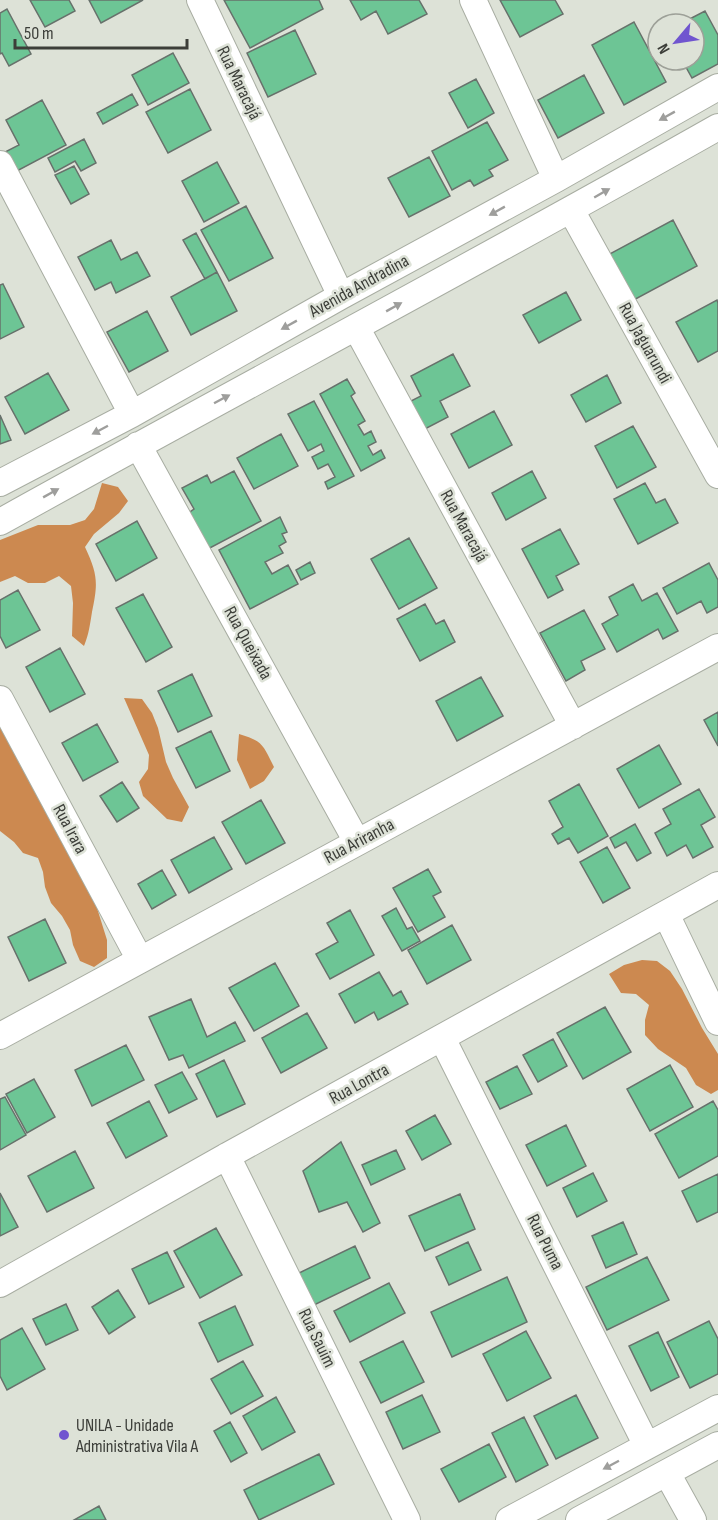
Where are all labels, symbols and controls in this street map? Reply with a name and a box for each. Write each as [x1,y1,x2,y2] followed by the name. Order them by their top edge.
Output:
[15,12,188,50] scale bar
[646,12,706,72] north arrow
[24,23,54,44] text: 50 m
[654,40,675,57] text: N
[212,43,266,123] street label: Rua Maracajá
[658,111,675,121] one-way arrow
[593,188,610,198] one-way arrow
[488,206,505,216] one-way arrow
[305,250,412,322] street label: Avenida Andradina
[614,299,676,387] street label: Rua Jaguarundi
[385,302,402,312] one-way arrow
[280,320,297,330] one-way arrow
[214,394,231,404] one-way arrow
[92,425,109,435] one-way arrow
[436,486,492,566] street label: Rua Maracajá
[43,488,60,498] one-way arrow
[219,603,277,683] street label: Rua Queixada
[48,801,92,857] street label: Rua Irara
[320,814,398,868] street label: Rua Ariranha
[326,1059,392,1109] street label: Rua Lontra
[522,1211,568,1273] street label: Rua Puma
[294,1305,340,1371] street label: Rua Sauim
[75,1415,199,1457] place label: UNILA - Unidade Administrativa Vila A
[57,1428,71,1442] marker: UNILA - Unidade Administrativa Vila A
[602,1460,619,1470] one-way arrow

